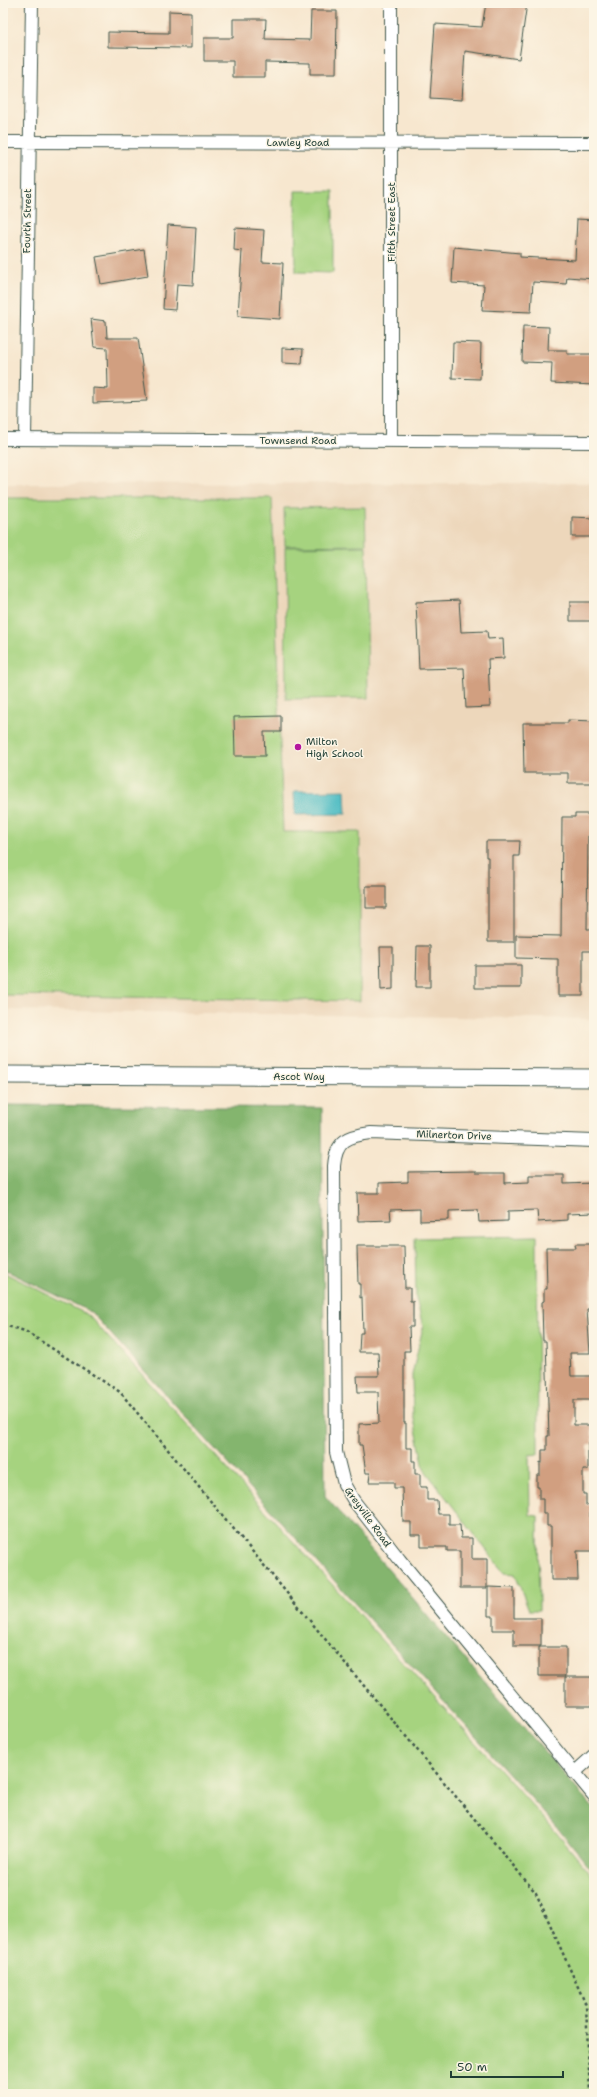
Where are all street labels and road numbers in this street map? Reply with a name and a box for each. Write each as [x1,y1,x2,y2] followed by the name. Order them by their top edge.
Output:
[267,136,330,149] street label: Lawley Road
[385,182,398,262] street label: Fifth Street East
[20,189,34,253] street label: Fourth Street
[260,434,337,447] street label: Townsend Road
[273,1070,325,1083] street label: Ascot Way
[416,1127,492,1143] street label: Milnerton Drive
[342,1484,395,1550] street label: Greyville Road

